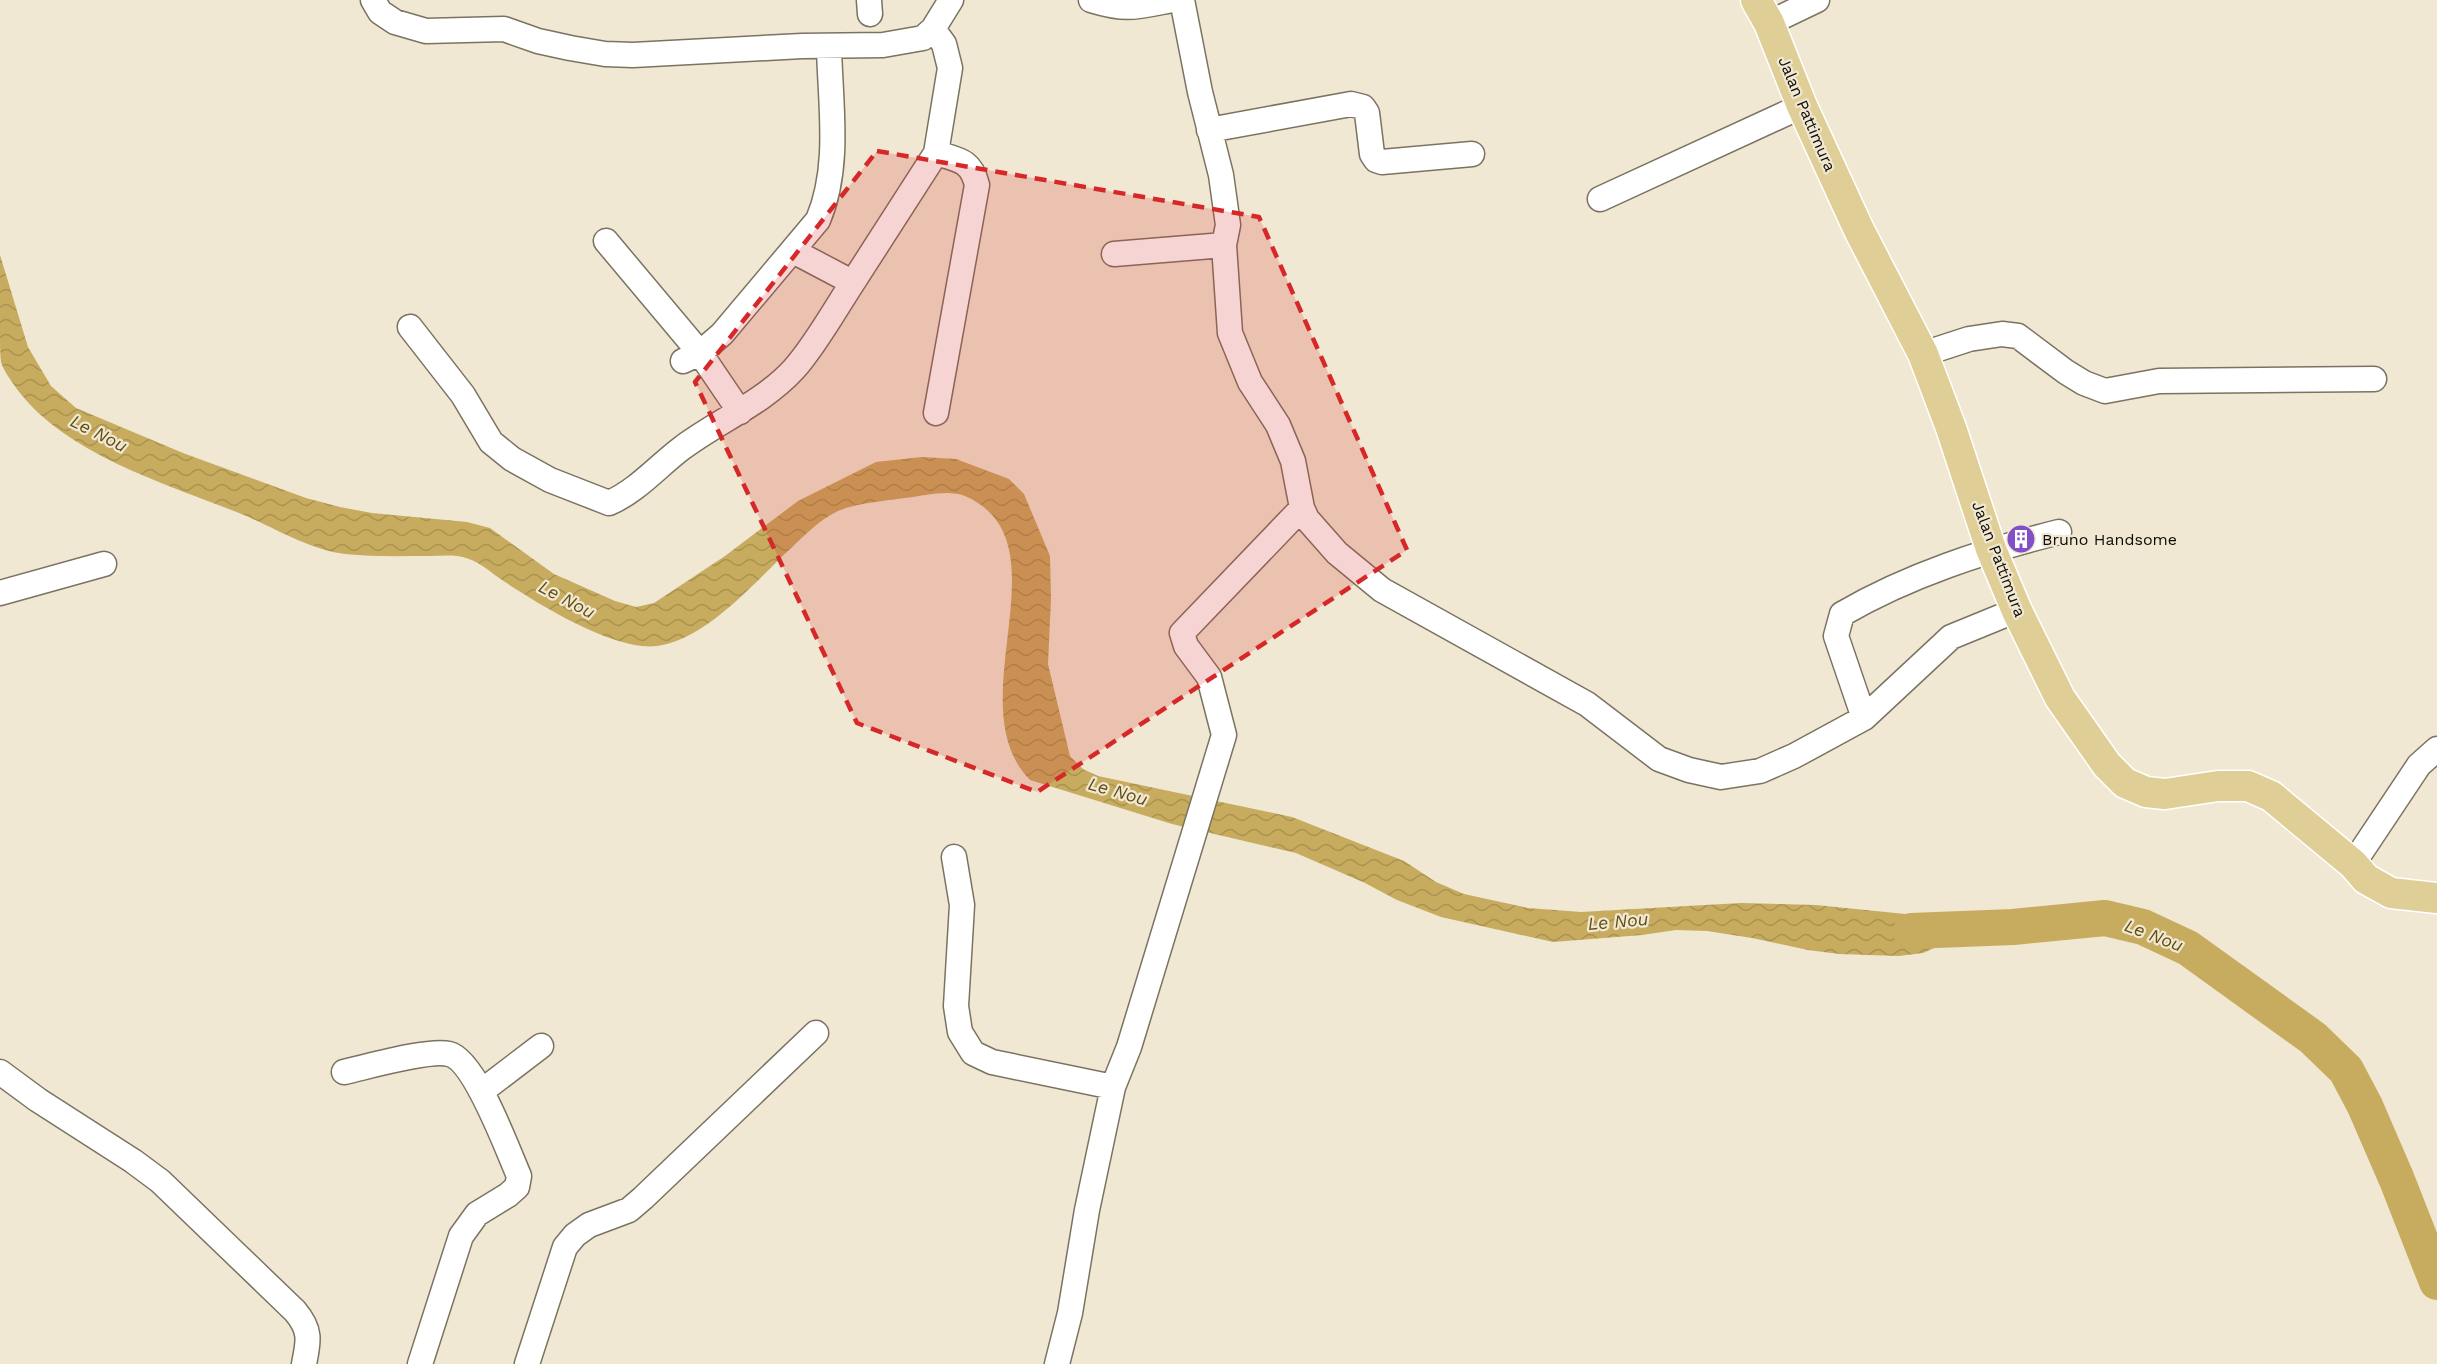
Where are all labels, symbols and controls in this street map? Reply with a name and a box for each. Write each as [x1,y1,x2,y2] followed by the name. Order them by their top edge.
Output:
[1774,54,1840,174] street label: Jalan Pattimura
[67,410,131,456] water label: Le Nou
[1968,498,2030,620] street label: Jalan Pattimura
[2005,523,2037,555] building icon: Bruno Handsome
[2042,530,2177,549] place label: Bruno Handsome
[535,575,599,623] water label: Le Nou
[1086,773,1150,810] water label: Le Nou
[1587,908,1649,934] water label: Le Nou
[2122,914,2186,956] water label: Le Nou

